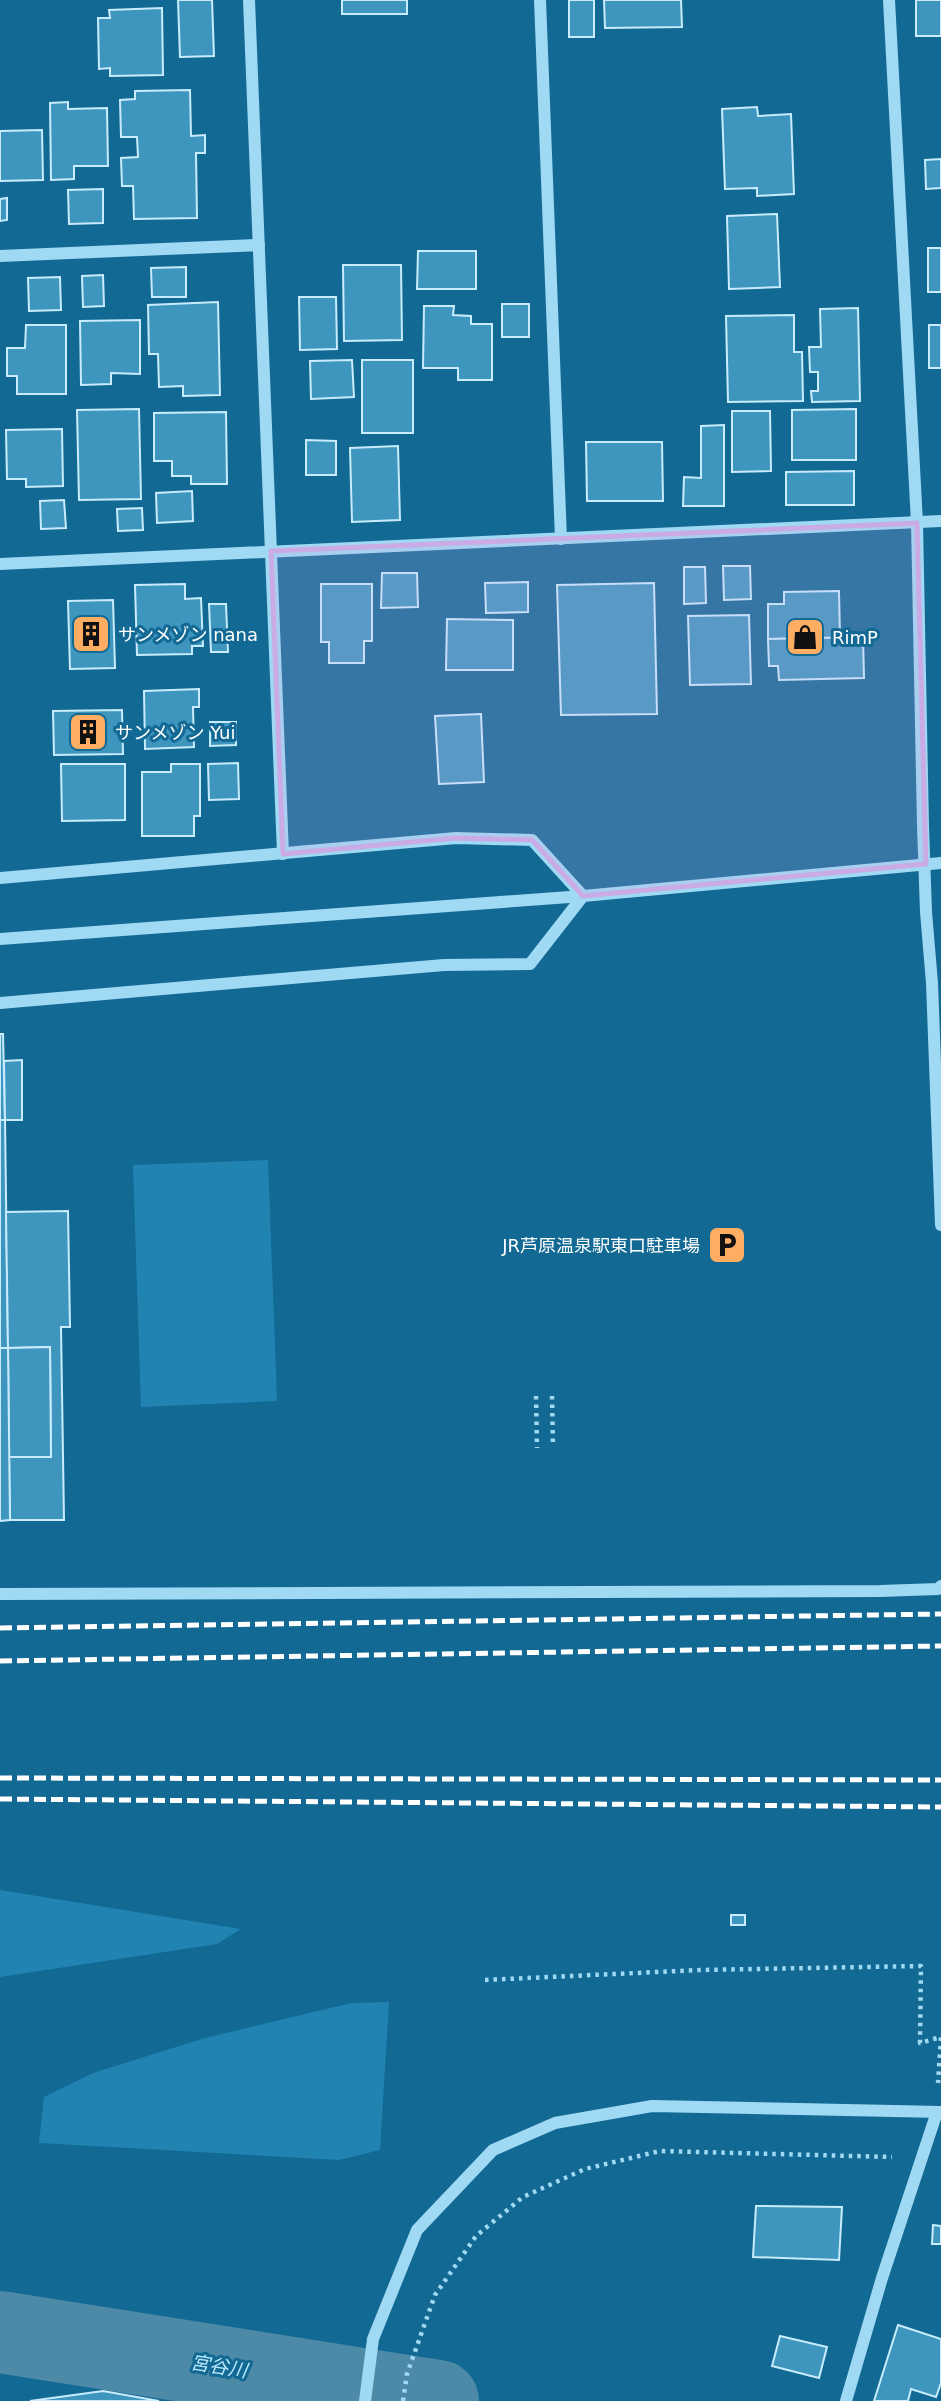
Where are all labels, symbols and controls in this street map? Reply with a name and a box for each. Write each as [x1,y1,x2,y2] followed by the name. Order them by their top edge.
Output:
[70,613,112,655] building icon: サンメゾン nana
[784,616,826,658] shop icon: RimP
[118,624,258,645] place label: サンメゾン nana
[832,627,878,648] place label: RimP
[67,711,109,753] building icon: サンメゾン Yui
[115,722,236,743] place label: サンメゾン Yui
[706,1224,748,1266] parking icon: JR芦原温泉駅東口駐車場
[501,1235,700,1256] place label: JR芦原温泉駅東口駐車場
[189,2351,251,2382] water label: 宮谷川

